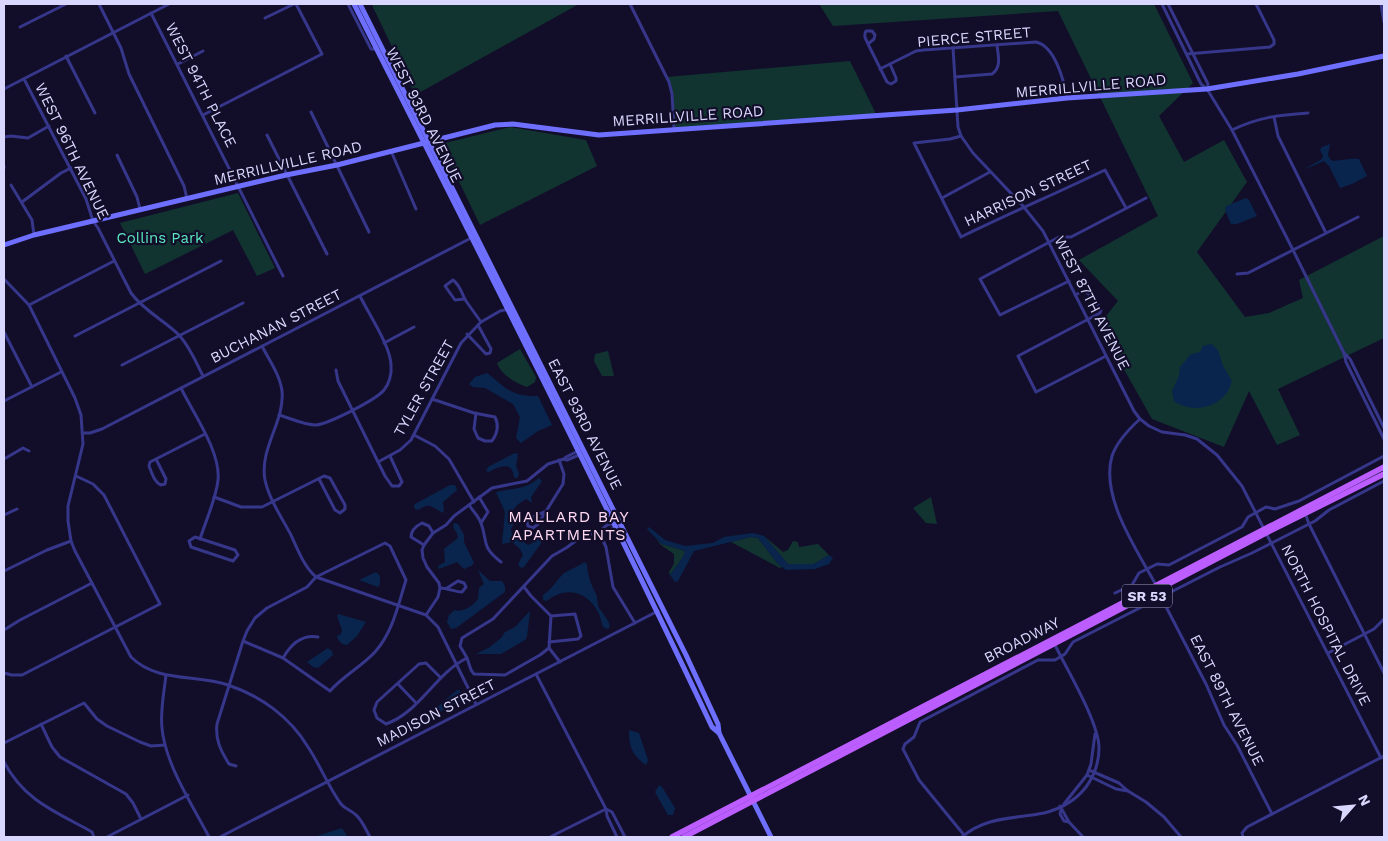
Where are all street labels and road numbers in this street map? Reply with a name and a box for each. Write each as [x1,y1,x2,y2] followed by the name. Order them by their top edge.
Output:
[162,20,240,150] street label: WEST 94TH PLACE
[916,23,1032,51] street label: PIERCE STREET
[382,44,466,186] street label: WEST 93RD AVENUE
[1015,70,1167,102] street label: MERRILLVILLE ROAD
[31,80,113,222] street label: WEST 96TH AVENUE
[612,102,764,130] street label: MERRILLVILLE ROAD
[212,137,364,189] street label: MERRILLVILLE ROAD
[961,156,1095,230] street label: HARRISON STREET
[1050,233,1134,373] street label: WEST 87TH AVENUE
[207,285,345,367] street label: BUCHANAN STREET
[390,337,458,439] street label: TYLER STREET
[544,355,626,493] street label: EAST 93RD AVENUE
[1277,541,1375,709] street label: NORTH HOSPITAL DRIVE
[1122,584,1172,608] road number: SR 53
[981,613,1063,667] street label: BROADWAY
[1186,631,1268,769] street label: EAST 89TH AVENUE
[373,675,499,751] street label: MADISON STREET

